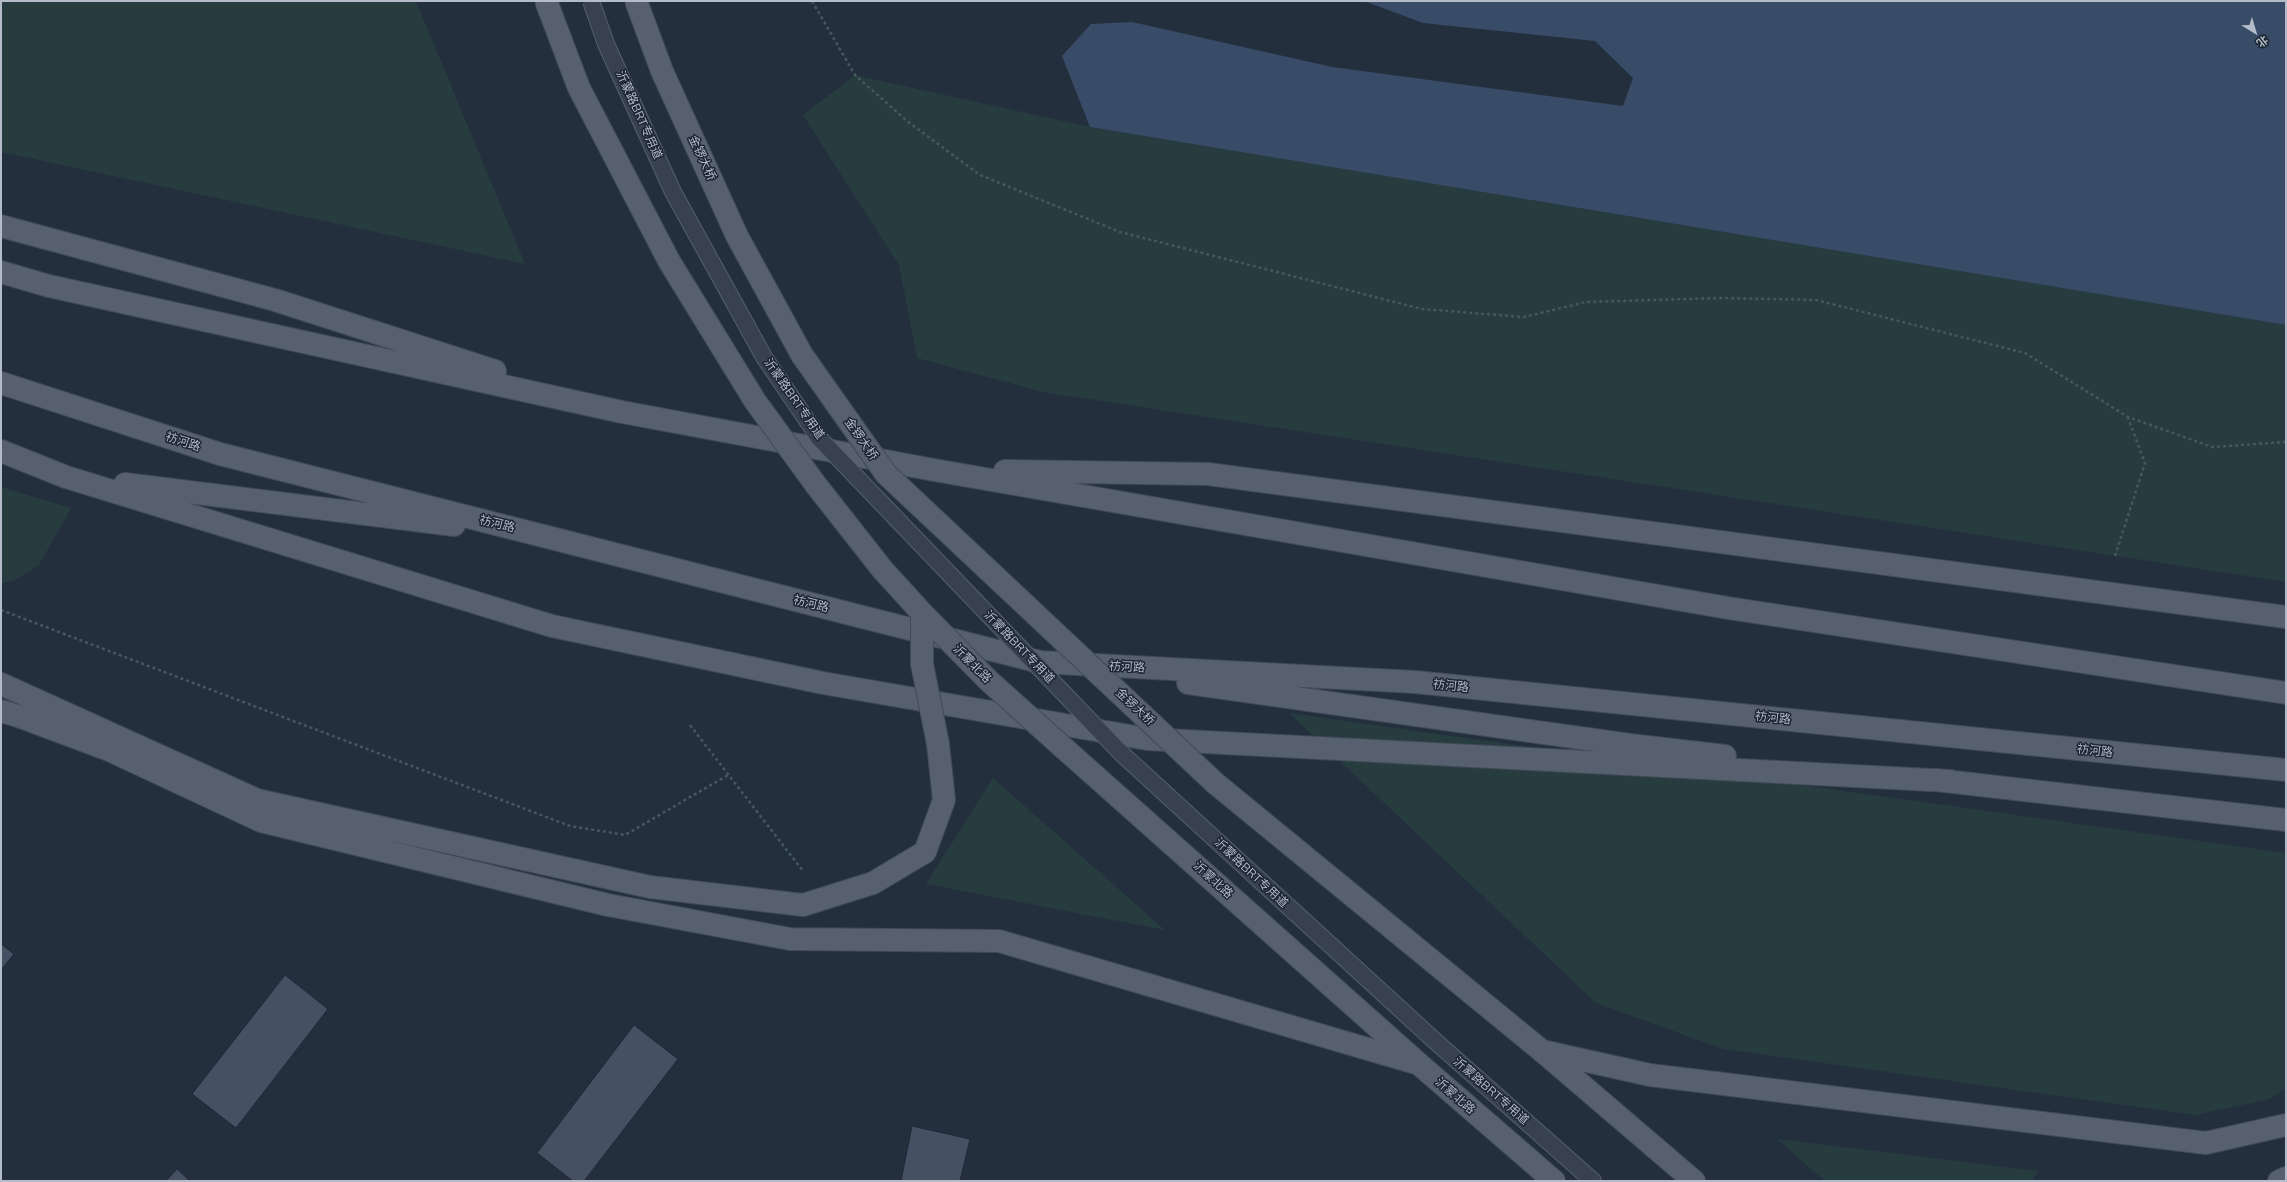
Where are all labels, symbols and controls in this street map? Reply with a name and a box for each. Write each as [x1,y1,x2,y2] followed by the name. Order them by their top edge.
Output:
[2235,12,2275,52] north arrow
[2254,33,2271,50] text: 北
[613,68,665,162] street label: 沂蒙路BRT专用道
[685,133,719,183] street label: 金锣大桥
[761,356,827,442] street label: 沂蒙路BRT专用道
[841,415,881,463] street label: 金锣大桥
[164,430,202,454] street label: 祊河路
[478,513,516,535] street label: 祊河路
[792,593,830,615] street label: 祊河路
[981,608,1057,686] street label: 沂蒙路BRT专用道
[950,642,994,686] street label: 沂蒙北路
[1109,659,1145,675] street label: 祊河路
[1432,677,1470,695] street label: 祊河路
[1113,685,1157,729] street label: 金锣大桥
[1754,709,1792,727] street label: 祊河路
[2076,742,2114,760] street label: 祊河路
[1211,835,1291,911] street label: 沂蒙路BRT专用道
[1190,859,1236,901] street label: 沂蒙北路
[1450,1054,1532,1128] street label: 沂蒙路BRT专用道
[1432,1075,1478,1117] street label: 沂蒙北路

